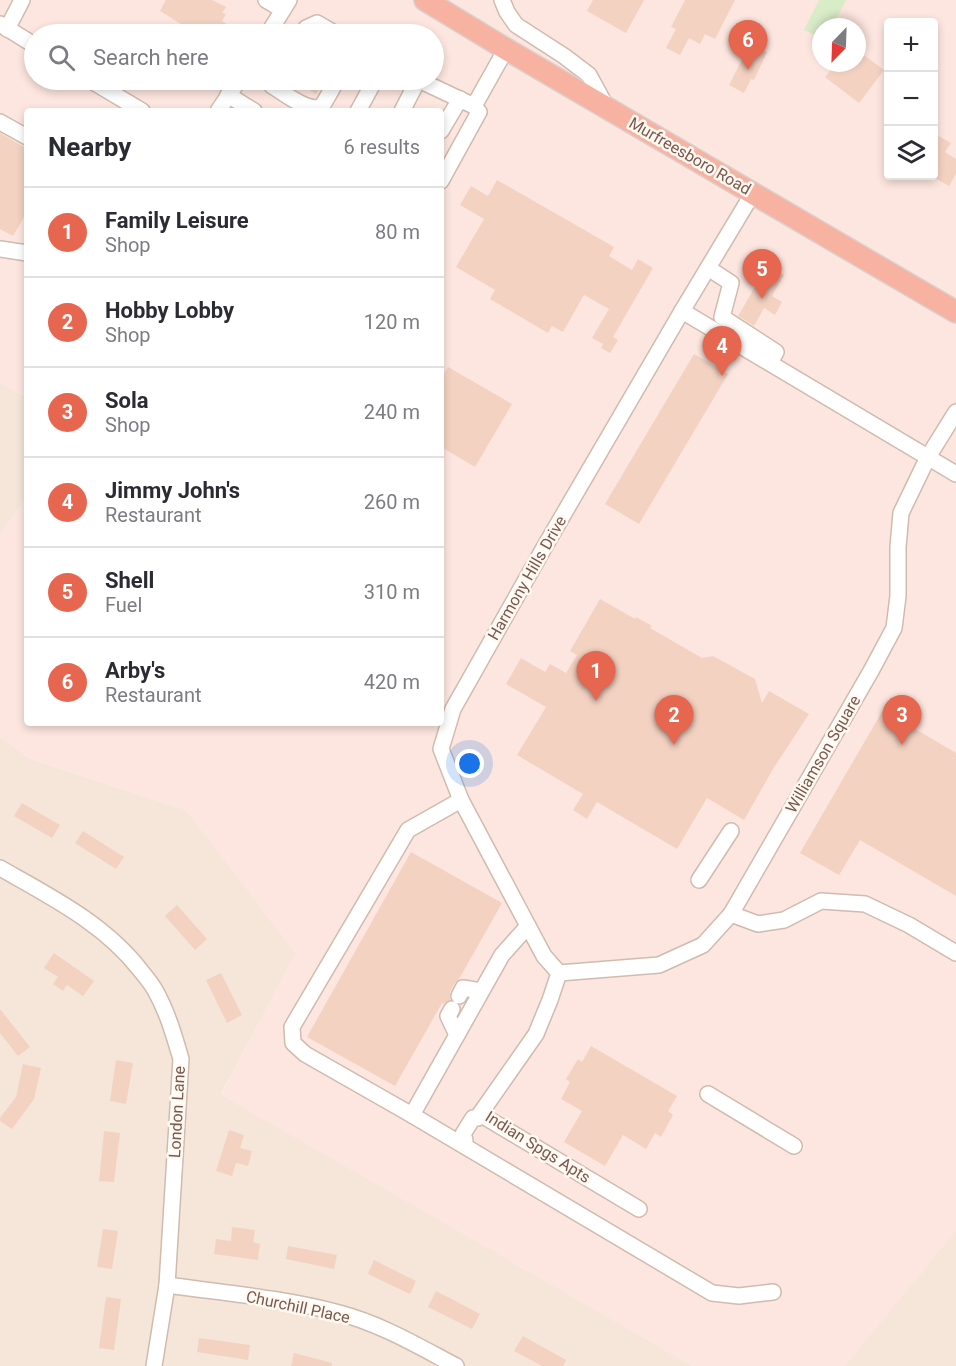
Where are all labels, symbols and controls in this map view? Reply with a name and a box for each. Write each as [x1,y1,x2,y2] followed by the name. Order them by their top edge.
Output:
[812,18,866,72] north arrow
[884,18,938,180] map controls
[884,18,938,72] button: +
[728,20,768,70] pin: 6
[24,24,444,90] search box
[45,41,78,74] icon: search
[93,45,209,70] text: Search here
[884,72,938,126] button: −
[626,113,754,199] street label: Murfreesboro Road
[884,126,938,180] button: layers
[48,132,131,162] text: Nearby
[344,135,420,159] text: 6 results
[105,208,249,233] text: Family Leisure
[62,220,73,244] text: 1
[375,220,420,244] text: 80 m
[105,233,151,257] text: Shop
[742,250,782,299] pin: 5
[105,298,234,323] text: Hobby Lobby
[62,310,73,334] text: 2
[364,310,420,334] text: 120 m
[105,323,151,347] text: Shop
[702,326,742,376] pin: 4
[105,388,149,413] text: Sola
[62,400,73,424] text: 3
[364,400,420,424] text: 240 m
[105,413,151,437] text: Shop
[105,478,240,503] text: Jimmy John's
[62,490,73,514] text: 4
[364,490,420,514] text: 260 m
[105,503,202,527] text: Restaurant
[484,512,570,644] street label: Harmony Hills Drive
[105,568,154,593] text: Shell
[62,580,73,604] text: 5
[364,580,420,604] text: 310 m
[105,593,142,617] text: Fuel
[576,652,616,701] pin: 1
[105,658,165,683] text: Arby's
[62,670,73,694] text: 6
[364,670,420,694] text: 420 m
[105,683,202,707] text: Restaurant
[782,692,864,816] street label: Williamson Square
[654,696,694,745] pin: 2
[882,696,922,745] pin: 3
[455,749,484,778] your location
[165,1065,189,1159] street label: London Lane
[482,1107,594,1187] street label: Indian Spgs Apts
[244,1287,352,1327] street label: Churchill Place

